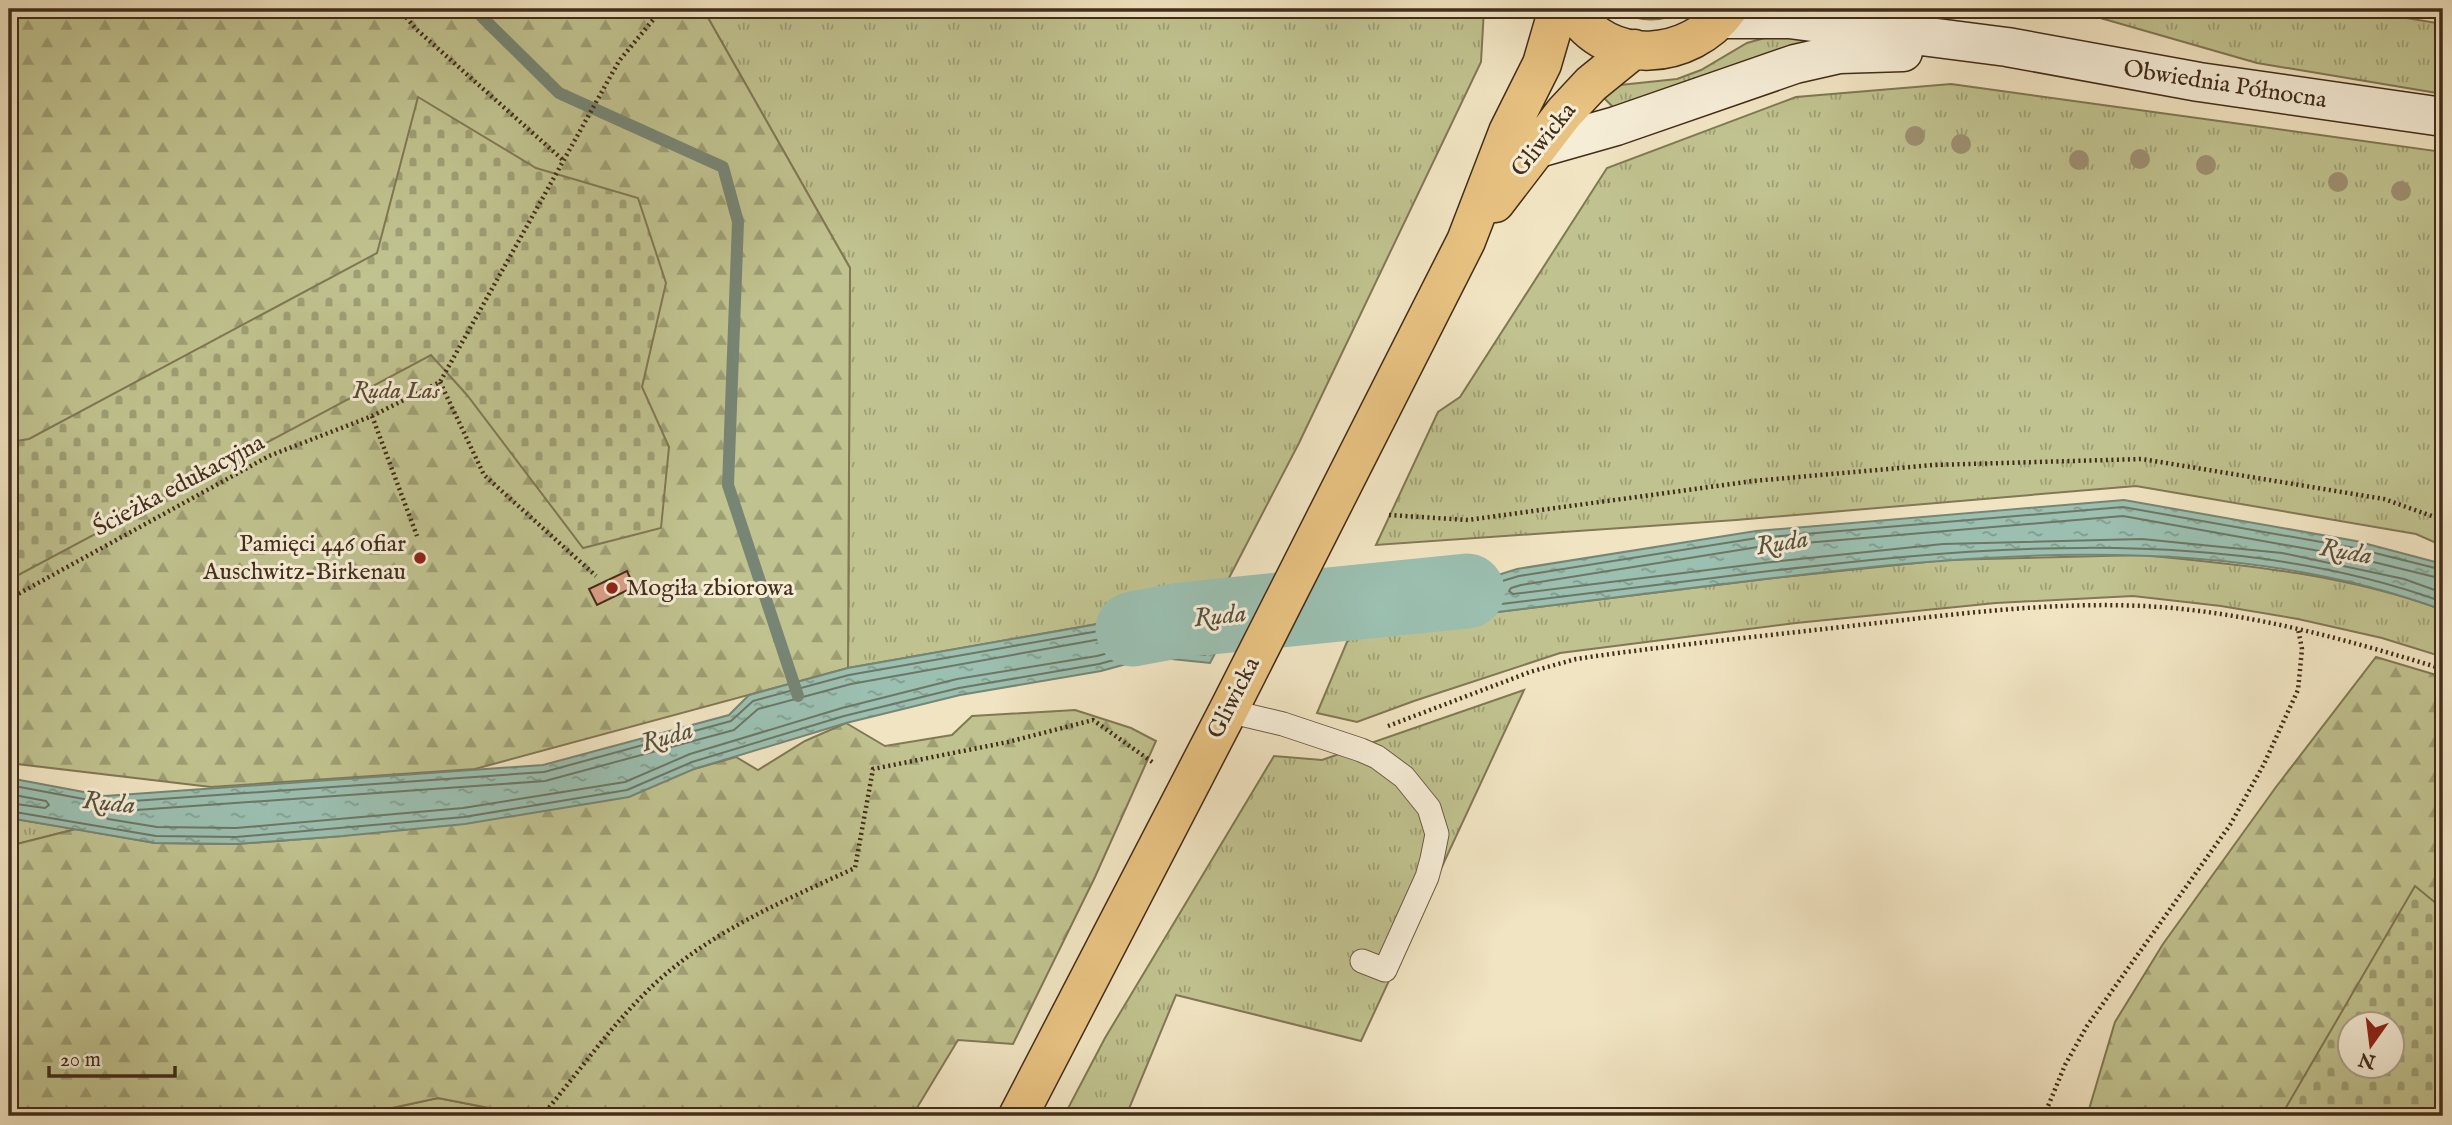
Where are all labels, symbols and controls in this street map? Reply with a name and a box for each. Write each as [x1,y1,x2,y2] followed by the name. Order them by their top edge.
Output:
[2121,54,2329,116] street label: Obwiednia Północna
[1504,96,1584,184] street label: Gliwicka
[352,376,441,407] park label: Ruda Las
[88,427,271,544] street label: Ścieżka edukacyjna
[1753,523,1811,563] water label: Ruda
[202,529,406,588] place label: Pamięci 446 ofiar Auschwitz-Birkenau
[2317,531,2375,573] water label: Ruda
[412,550,428,566] marker: Pamięci 446 ofiar Auschwitz-Birkenau
[626,573,794,604] place label: Mogiła zbiorowa
[604,580,620,596] marker: Mogiła zbiorowa
[1192,597,1248,635] water label: Ruda
[1200,651,1268,744] street label: Gliwicka
[637,714,697,760] water label: Ruda
[81,784,137,822] water label: Ruda
[2336,1010,2406,1080] north arrow
[49,1034,175,1078] scale bar
[2356,1046,2379,1073] text: N
[60,1047,101,1074] text: 20 m

